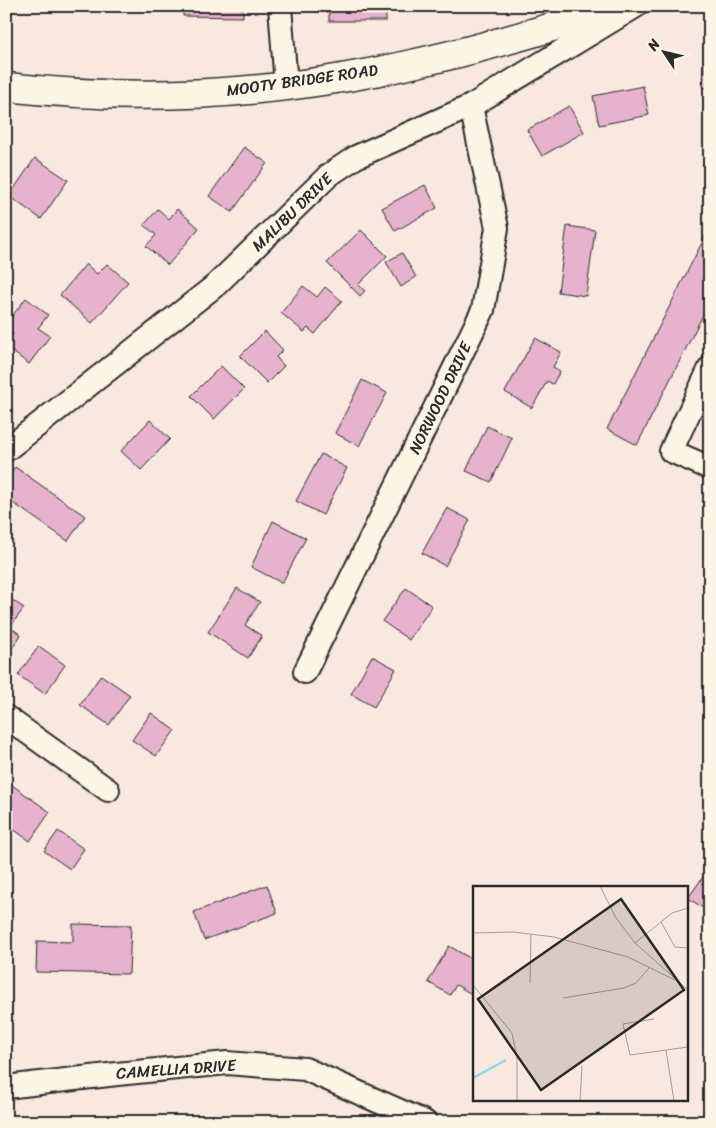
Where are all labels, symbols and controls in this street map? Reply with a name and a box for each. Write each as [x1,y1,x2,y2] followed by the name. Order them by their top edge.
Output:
[638,28,688,78] north arrow
[640,33,667,57] text: N
[224,55,380,105] street label: MOOTY BRIDGE ROAD
[244,165,340,259] street label: MALIBU DRIVE
[400,336,480,459] street label: NORWOOD DRIVE
[473,886,688,1100] inset map
[115,1050,238,1088] street label: CAMELLIA DRIVE

